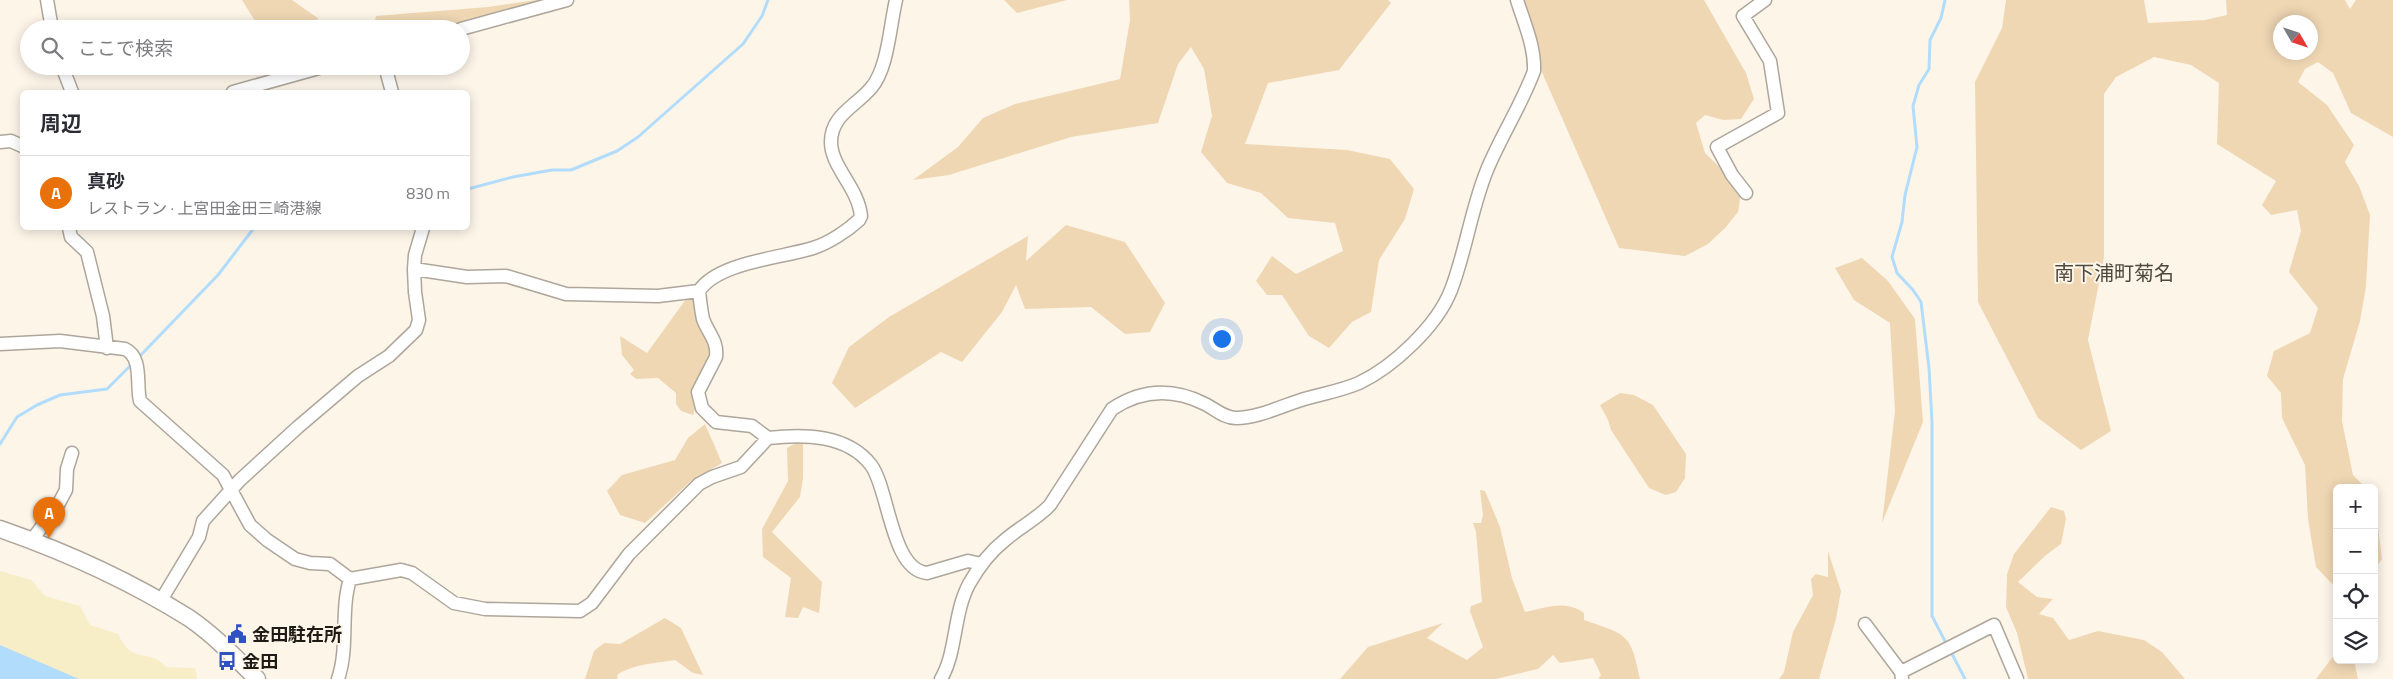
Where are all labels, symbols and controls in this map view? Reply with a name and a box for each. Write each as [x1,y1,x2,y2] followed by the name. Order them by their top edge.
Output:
[2273,15,2318,60] north arrow
[20,20,470,75] search box
[78,33,173,62] text: ここで検索
[38,34,66,62] icon: search
[40,107,82,139] text: 周辺
[87,166,125,195] text: 真砂
[51,181,61,205] text: A
[406,181,450,205] text: 830 m
[87,196,322,220] text: レストラン · 上宮田金田三崎港線
[2054,257,2174,288] district label: 南下浦町菊名
[1209,326,1235,352] your location
[2333,484,2378,664] map controls
[2333,484,2378,529] button: +
[33,497,65,538] pin: A
[2333,529,2378,574] button: −
[2333,574,2378,619] button: locate
[2333,619,2378,664] button: layers
[252,621,342,648] place label: 金田駐在所
[226,623,248,645] public building icon: 金田駐在所
[242,648,278,675] place label: 金田
[216,650,238,672] bus stop icon: 金田

